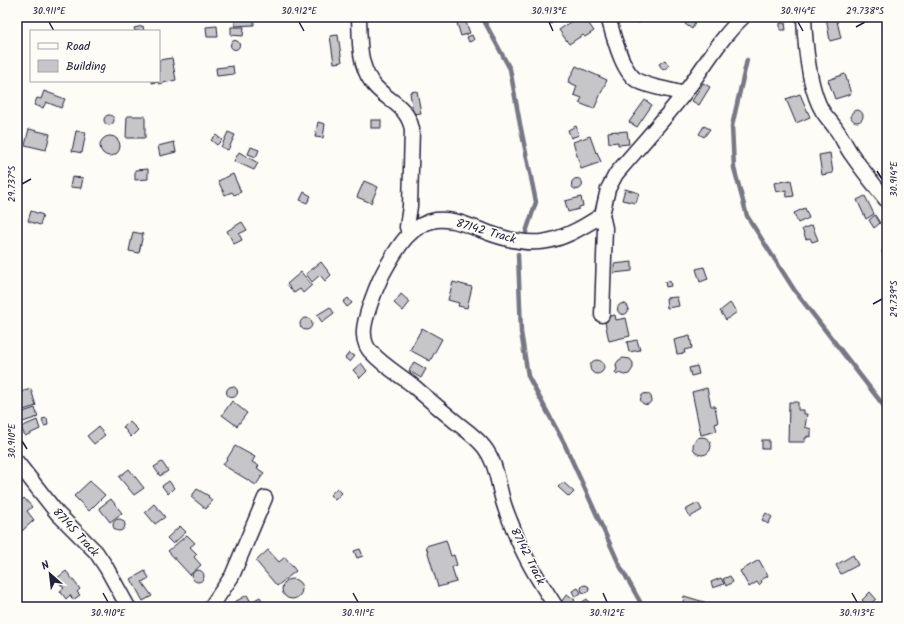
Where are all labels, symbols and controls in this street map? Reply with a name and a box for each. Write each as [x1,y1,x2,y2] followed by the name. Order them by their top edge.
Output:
[32,3,67,19] text: 30.911°E
[281,3,318,19] text: 30.912°E
[531,3,568,19] text: 30.913°E
[780,3,817,19] text: 30.914°E
[846,3,885,19] text: 29.738°S
[30,30,160,82] legend
[66,37,91,56] text: Road
[66,57,106,76] text: Building
[886,160,902,197] text: 30.914°E
[4,165,20,202] text: 29.737°S
[453,214,519,249] street label: 87142 Track
[886,280,902,317] text: 29.739°S
[4,422,20,459] text: 30.910°E
[48,503,104,562] street label: 87145 Track
[505,524,550,588] street label: 87142 Track
[30,554,70,594] north arrow
[38,556,53,576] text: N
[90,605,127,621] text: 30.910°E
[341,605,376,621] text: 30.911°E
[589,605,626,621] text: 30.912°E
[839,605,876,621] text: 30.913°E

